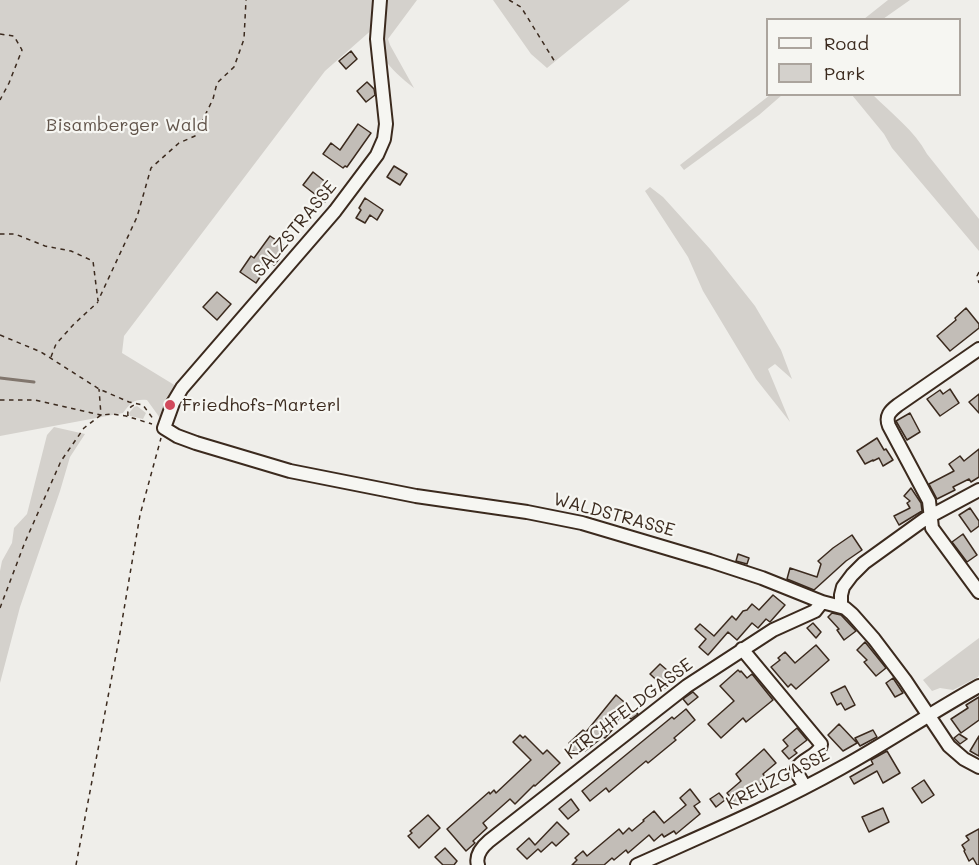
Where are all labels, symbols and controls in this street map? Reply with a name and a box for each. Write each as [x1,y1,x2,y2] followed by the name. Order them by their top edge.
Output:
[766,18,961,96] legend
[824,31,869,55] text: Road
[824,61,865,85] text: Park
[46,114,208,136] park label: Bisamberger Wald
[249,177,341,281] street label: SALZSTRASSE
[182,394,341,416] place label: Friedhofs-Marterl
[163,398,177,412] marker: Friedhofs-Marterl
[551,488,677,542] street label: WALDSTRASSE
[561,654,697,764] street label: KIRCHFELDGASSE
[723,744,833,814] street label: KREUZGASSE

